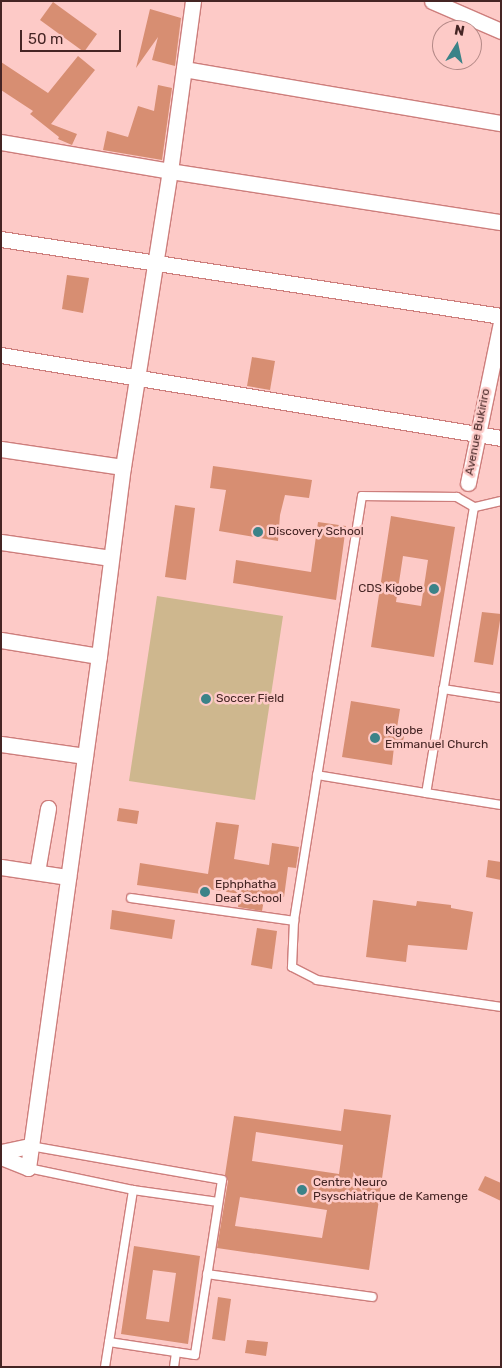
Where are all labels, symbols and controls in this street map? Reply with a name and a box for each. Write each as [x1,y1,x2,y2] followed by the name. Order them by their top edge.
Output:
[22,20,124,52] scale bar
[432,20,482,70] north arrow
[453,21,466,40] text: N
[28,30,63,48] text: 50 m
[463,387,493,477] street label: Avenue Bukiriro
[268,525,364,539] place label: Discovery School
[252,526,264,538] marker: Discovery School
[358,582,423,596] place label: CDS Kigobe
[427,582,441,596] marker: CDS Kigobe
[216,692,285,706] place label: Soccer Field
[200,693,212,705] marker: Soccer Field
[385,724,488,752] place label: Kigobe Emmanuel Church
[369,732,381,744] marker: Kigobe Emmanuel Church
[215,878,282,906] place label: Ephphatha Deaf School
[199,886,211,898] marker: Ephphatha Deaf School
[313,1176,468,1204] place label: Centre Neuro Psyschiatrique de Kamenge
[295,1183,309,1197] marker: Centre Neuro Psyschiatrique de Kamenge

